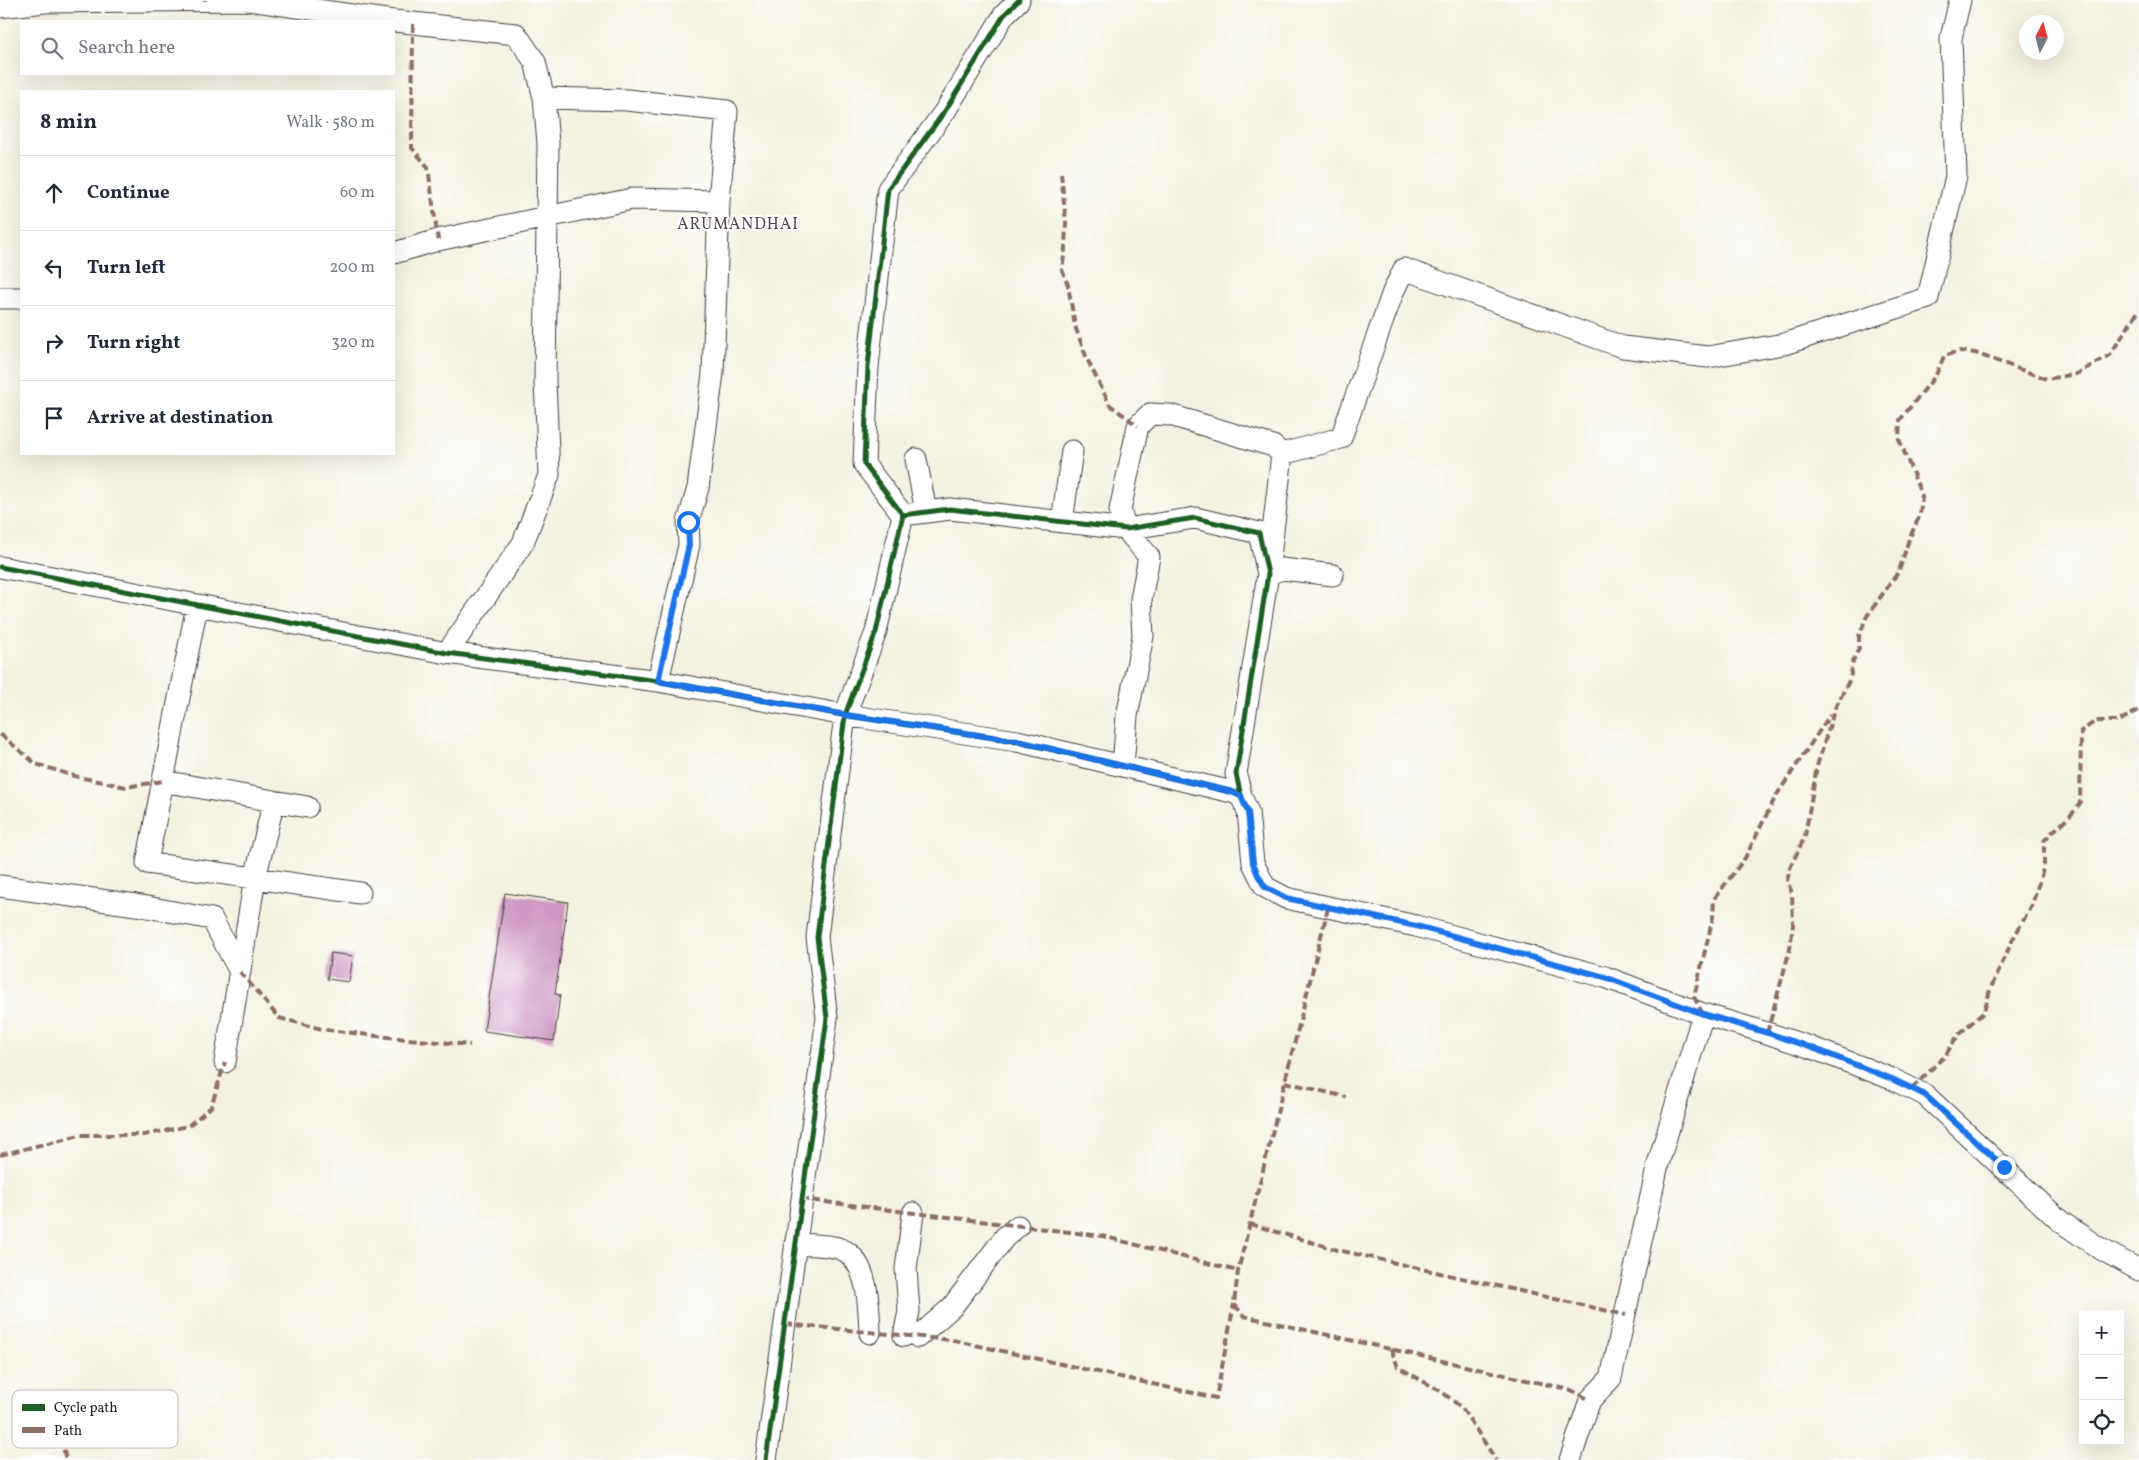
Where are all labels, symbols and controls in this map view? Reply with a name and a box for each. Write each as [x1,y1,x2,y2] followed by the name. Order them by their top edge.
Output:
[2019,15,2064,60] north arrow
[20,20,395,75] search box
[38,34,66,62] icon: search
[78,35,175,61] text: Search here
[40,108,97,137] text: 8 min
[286,112,375,134] text: Walk · 580 m
[40,179,68,207] icon: ahead
[87,180,170,206] text: Continue
[340,182,375,204] text: 60 m
[677,214,799,236] district label: ARUMANDHAI
[40,254,68,282] icon: left
[87,255,166,281] text: Turn left
[330,257,375,279] text: 200 m
[40,329,68,357] icon: right
[87,330,180,356] text: Turn right
[331,332,375,354] text: 320 m
[40,404,68,432] icon: arrive
[87,405,273,431] text: Arrive at destination
[677,511,700,534] route start
[1993,1156,2016,1179] route end
[2079,1310,2124,1445] map controls
[2079,1310,2124,1355] button: +
[2079,1355,2124,1400] button: −
[12,1390,178,1448] legend
[54,1399,118,1418] text: Cycle path
[2079,1400,2124,1445] button: locate
[54,1422,82,1441] text: Path

